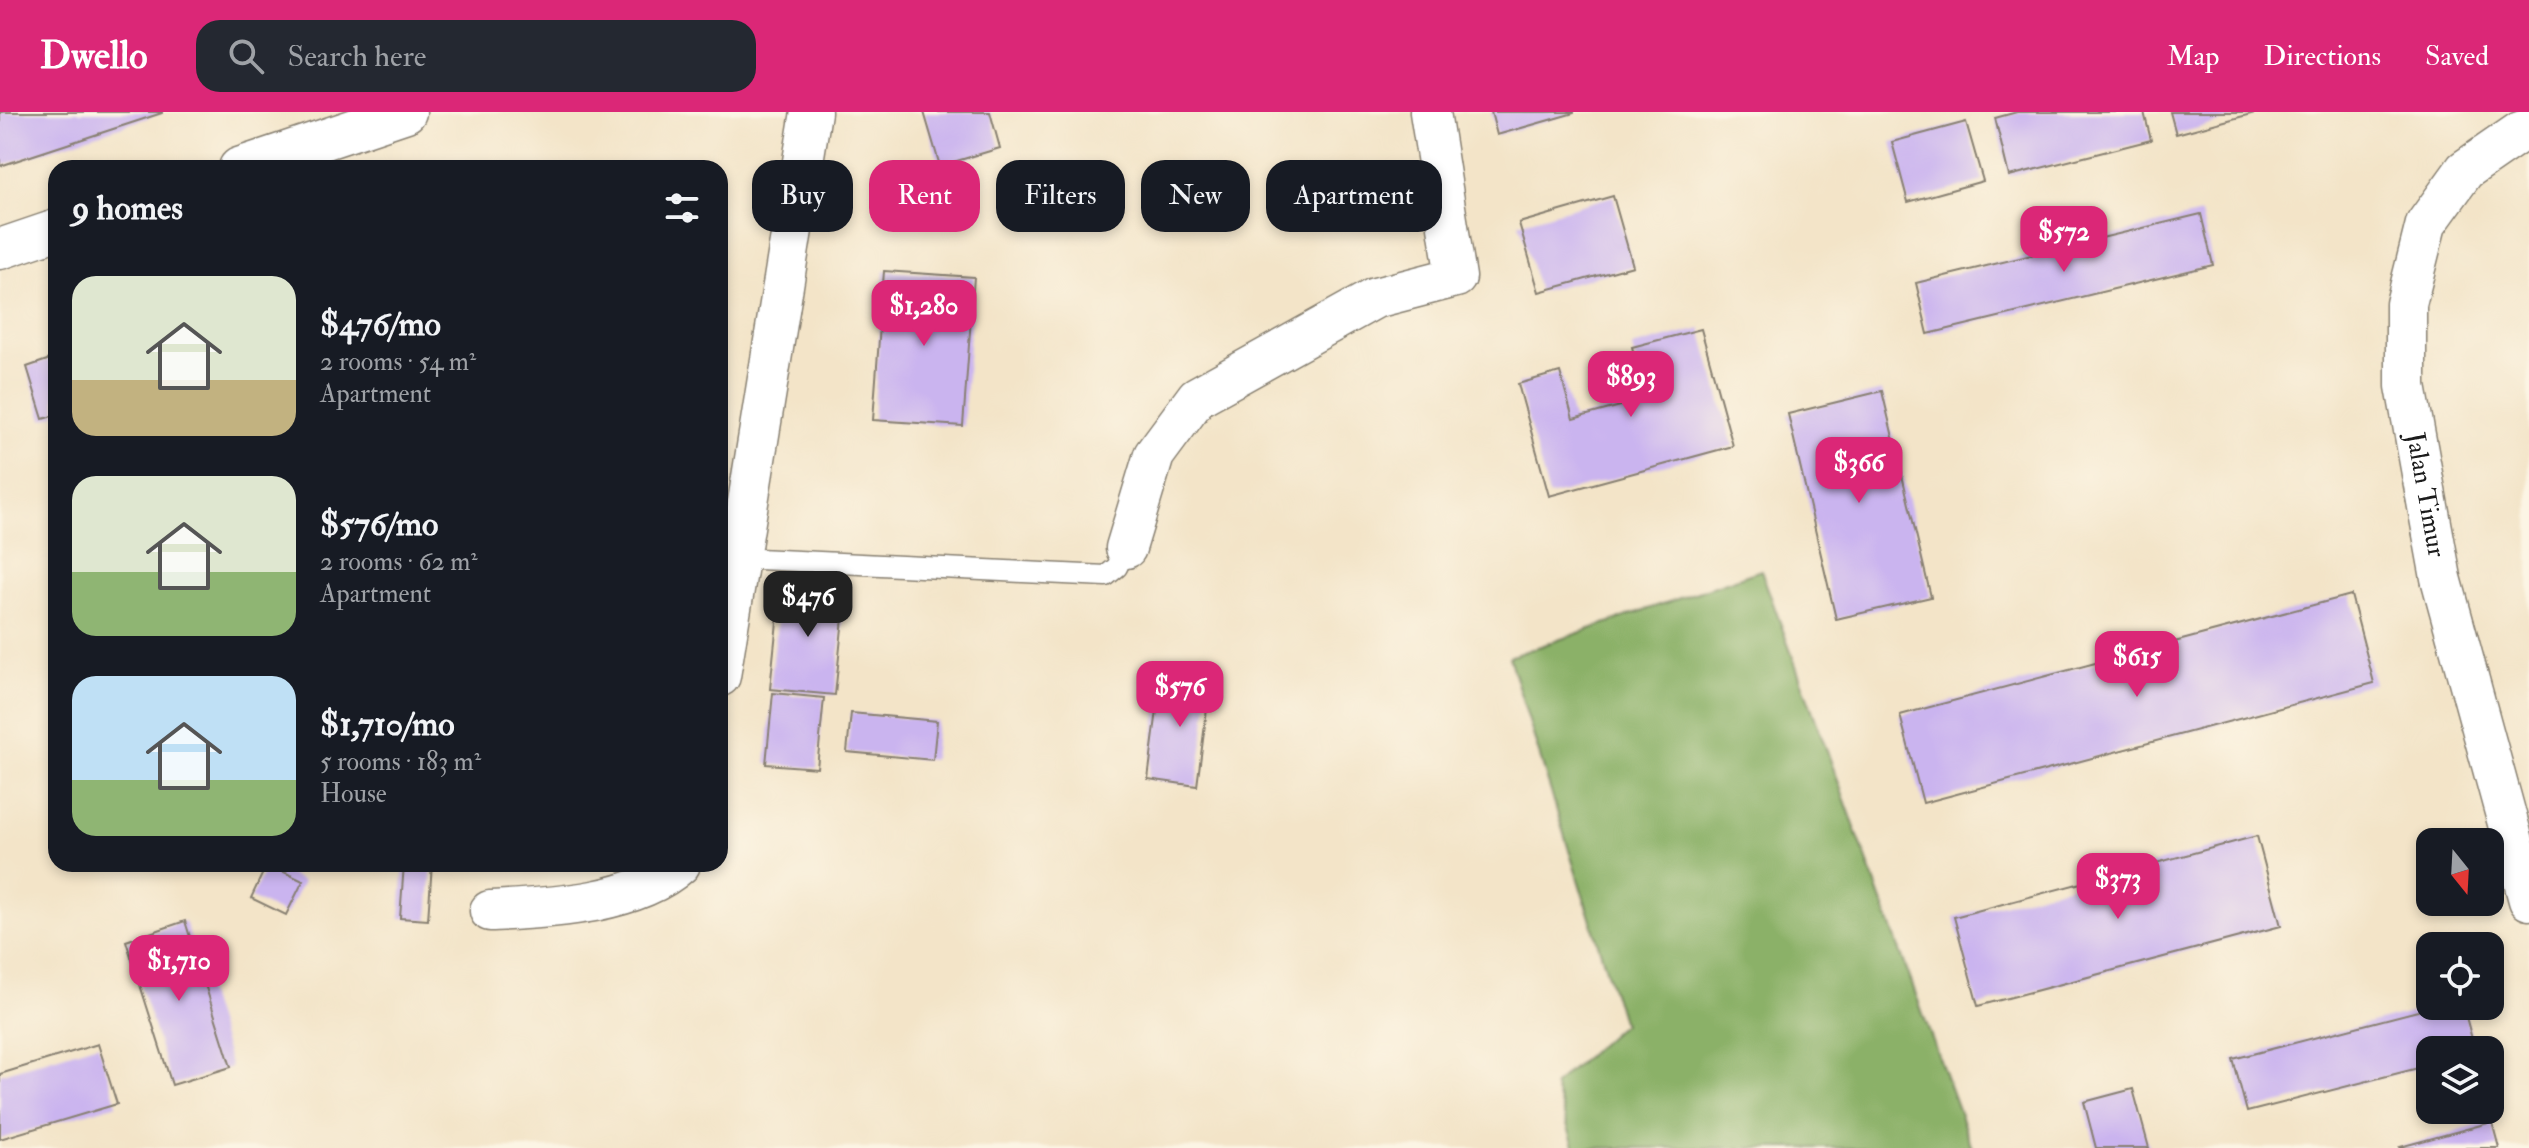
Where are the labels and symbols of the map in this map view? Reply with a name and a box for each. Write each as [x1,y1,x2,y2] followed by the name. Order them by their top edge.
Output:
[2017,206,2111,274] pin: $572
[859,280,989,348] pin: $1,280
[1584,351,1678,419] pin: $893
[2399,429,2453,560] street label: Jalan Timur
[1812,437,1906,505] pin: $366
[761,571,855,639] pin: $476
[2090,631,2184,699] pin: $615
[1133,661,1227,729] pin: $576
[2416,828,2504,916] north arrow
[2071,853,2165,921] pin: $373
[114,935,244,1003] pin: $1,710

